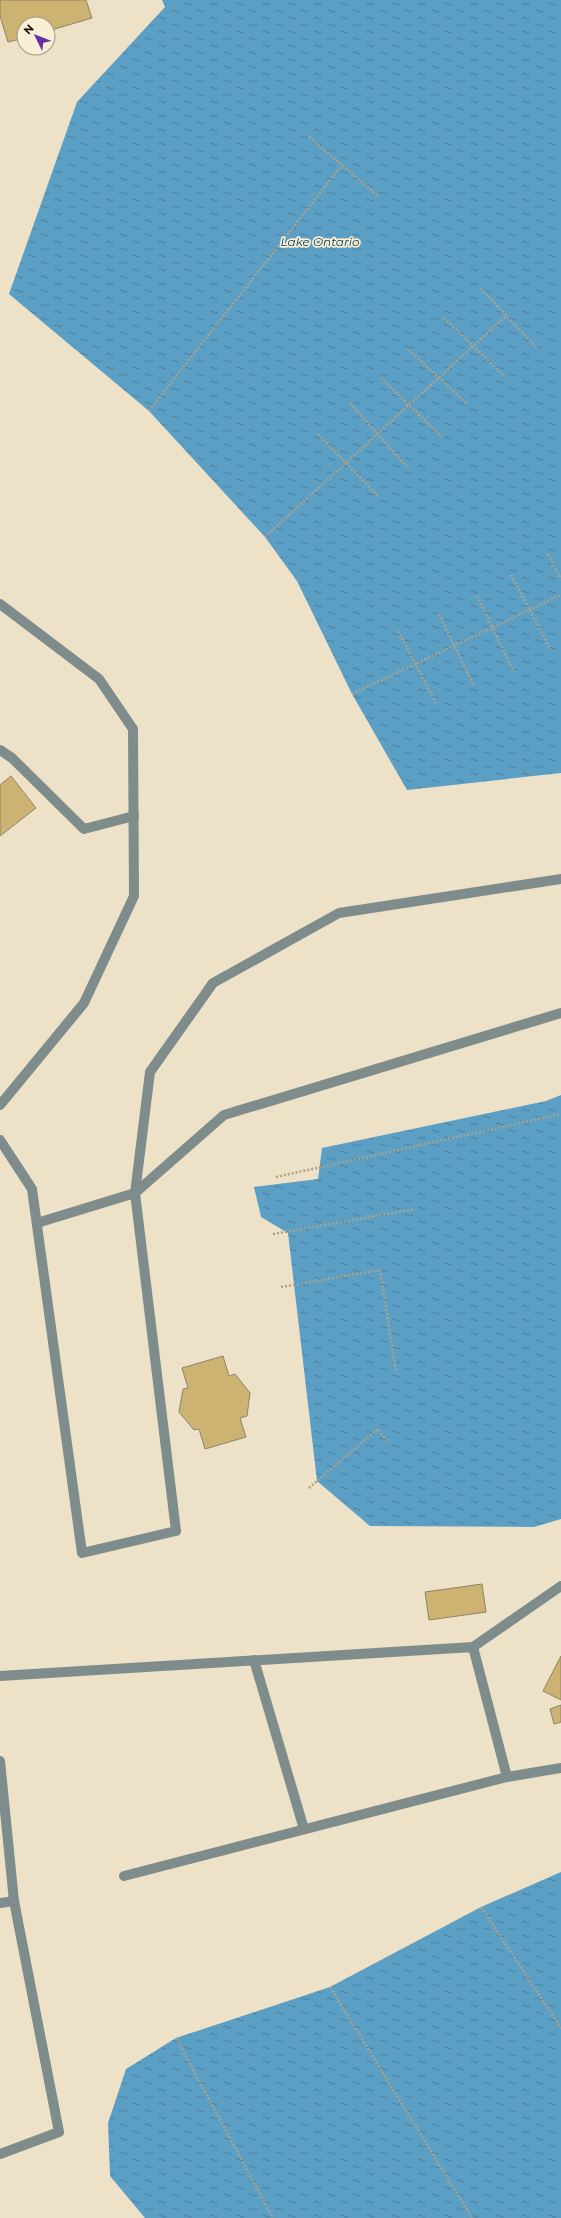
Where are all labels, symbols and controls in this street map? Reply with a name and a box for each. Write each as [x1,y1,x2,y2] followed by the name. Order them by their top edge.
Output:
[16,16,56,56] north arrow
[21,21,37,37] text: N
[281,234,360,249] water label: Lake Ontario

